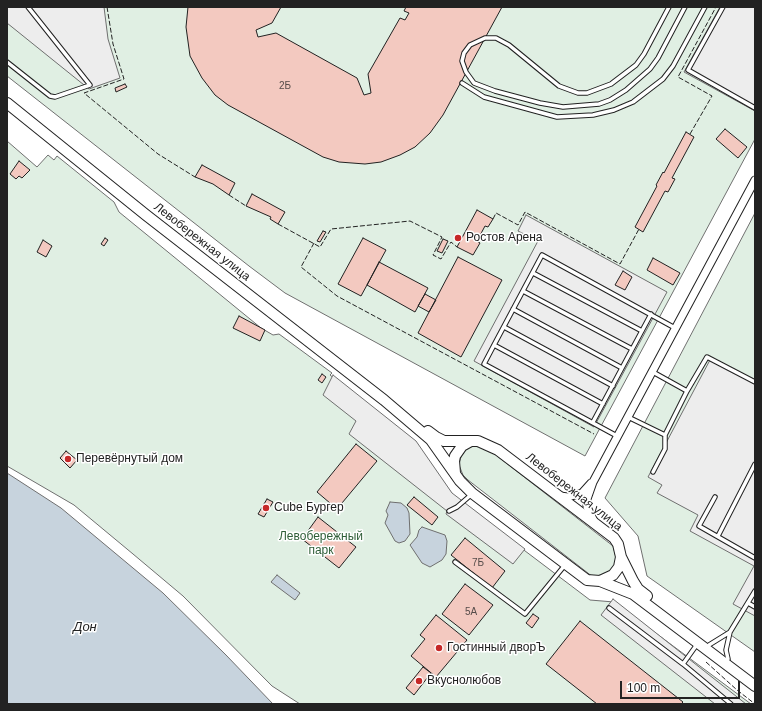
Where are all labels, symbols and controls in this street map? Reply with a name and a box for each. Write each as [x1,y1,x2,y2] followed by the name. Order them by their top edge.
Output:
[279,80,291,92] house number: 2Б
[151,200,253,284] street label: Левобережная улица
[466,231,543,245] place label: Ростов Арена
[453,233,463,243] marker: Ростов Арена
[523,450,625,534] street label: Левобережная улица
[76,452,183,466] place label: Перевёрнутый дом
[63,454,73,464] marker: Перевёрнутый дом
[274,501,344,515] place label: Cube Бургер
[261,503,271,513] marker: Cube Бургер
[279,530,363,558] park label: Левобережный парк
[472,557,484,569] house number: 7Б
[465,606,477,618] house number: 5А
[73,619,97,635] water label: Дон
[447,641,546,655] place label: Гостинный дворЪ
[434,643,444,653] marker: Гостинный дворЪ
[622,673,742,699] scale bar
[427,674,501,688] place label: Вкуснолюбов
[414,676,424,686] marker: Вкуснолюбов
[627,681,660,695] text: 100 m

